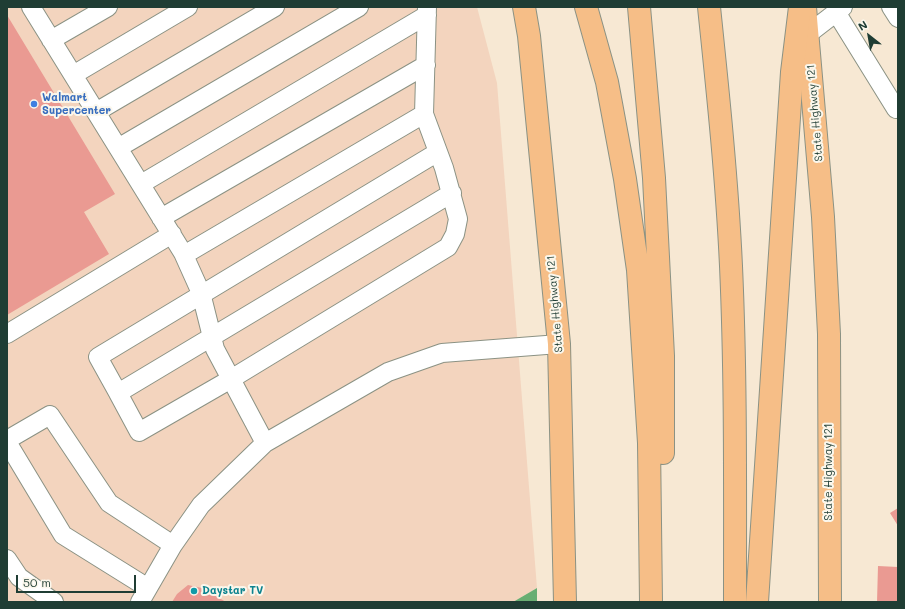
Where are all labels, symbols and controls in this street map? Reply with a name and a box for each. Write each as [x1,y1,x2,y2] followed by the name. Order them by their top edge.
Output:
[849,16,889,56] north arrow
[855,17,870,34] text: N
[804,64,826,162] street label: State Highway 121
[42,91,111,117] place label: Walmart Supercenter
[29,99,39,109] marker: Walmart Supercenter
[544,255,566,353] street label: State Highway 121
[822,423,836,521] street label: State Highway 121
[18,567,138,593] scale bar
[23,574,51,590] text: 50 m
[202,584,263,598] place label: Daystar TV
[189,586,199,596] marker: Daystar TV

